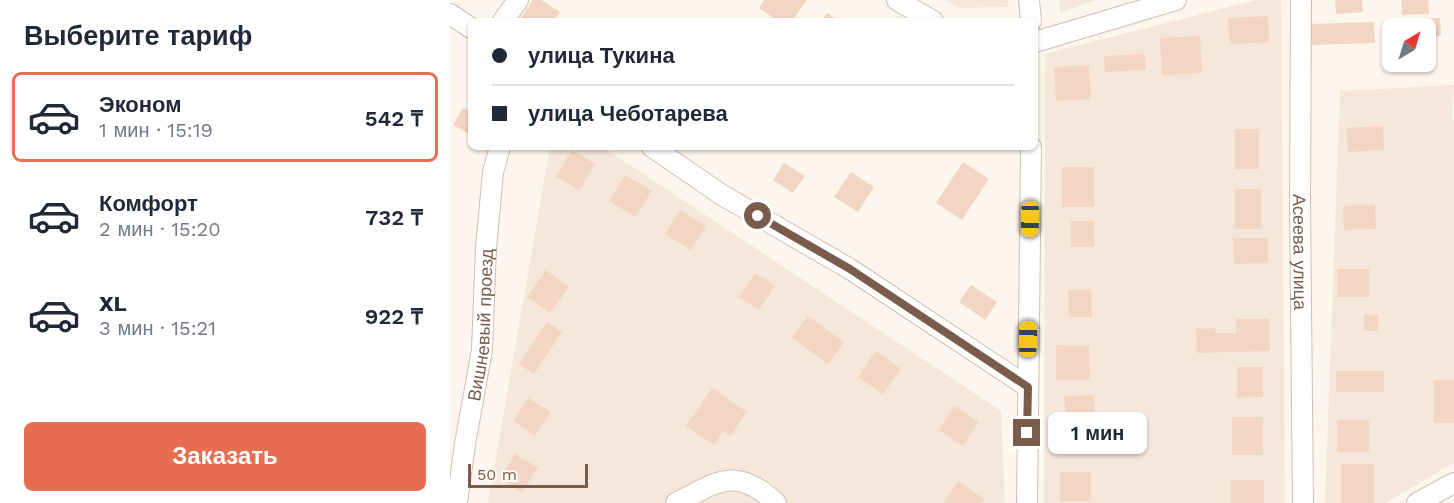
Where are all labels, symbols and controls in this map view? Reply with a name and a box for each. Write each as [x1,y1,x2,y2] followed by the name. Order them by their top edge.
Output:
[1382,18,1436,72] north arrow
[1382,18,1436,72] map controls
[24,20,252,52] text: Выберите тариф
[528,43,675,68] text: улица Тукина
[27,90,81,144] icon: car
[99,92,182,117] text: Эконом
[528,101,728,126] text: улица Чеботарева
[365,106,423,131] text: 542 ₸
[99,118,213,142] text: 1 мин · 15:19
[27,189,81,243] icon: car
[99,191,198,216] text: Комфорт
[1289,194,1312,311] street label: Асеева улица
[1021,201,1039,237] car
[744,202,771,229] route start
[365,205,423,230] text: 732 ₸
[99,217,221,241] text: 2 мин · 15:20
[462,248,496,403] street label: Вишневый проезд
[27,288,81,342] icon: car
[99,291,127,316] text: XL
[365,304,423,329] text: 922 ₸
[99,316,216,340] text: 3 мин · 15:21
[1019,321,1037,357] car
[1048,412,1147,454] callout: 1 мин
[1013,419,1040,446] route end
[1071,421,1124,445] text: 1 мин
[24,422,426,491] button: Заказать
[468,461,588,488] scale bar
[477,465,517,484] text: 50 m

